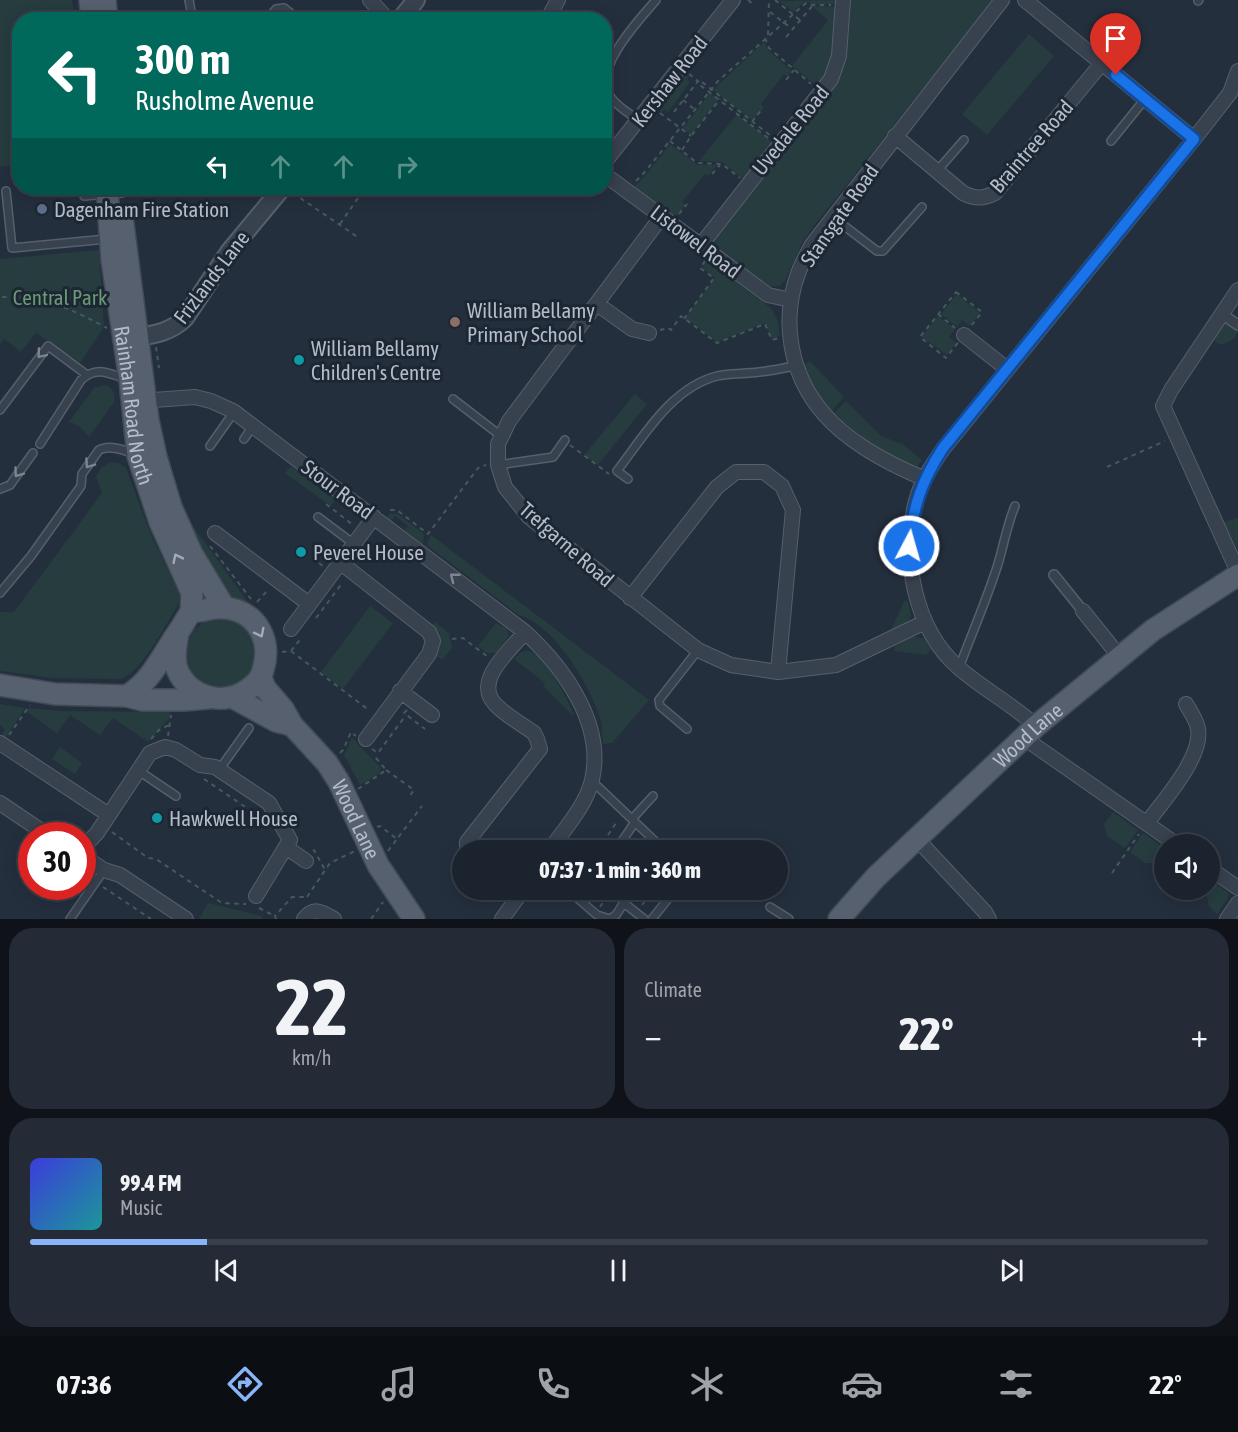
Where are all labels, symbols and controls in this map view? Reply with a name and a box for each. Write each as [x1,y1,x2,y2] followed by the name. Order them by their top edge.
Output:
[1090,13,1141,75] pin
[1099,22,1132,55] icon: arrive
[626,31,712,131] street label: Kershaw Road
[135,35,230,83] text: 300 m
[36,36,114,114] icon: left
[747,81,833,179] street label: Uvedale Road
[135,85,314,116] text: Rusholme Avenue
[984,95,1078,197] street label: Braintree Road
[201,150,234,183] icon: left
[264,150,297,183] icon: ahead
[327,150,360,183] icon: ahead
[390,150,423,183] icon: right
[795,159,883,271] street label: Stansgate Road
[54,197,229,221] place label: Dagenham Fire Station
[646,199,746,283] street label: Listowel Road
[35,202,49,216] marker: Dagenham Fire Station
[168,226,254,328] street label: Frizlands Lane
[13,285,107,309] park label: Central Park
[467,298,595,346] place label: William Bellamy Primary School
[448,315,462,329] marker: William Bellamy Primary School
[110,324,159,488] street label: Rainham Road North
[311,336,441,384] place label: William Bellamy Children's Centre
[38,348,49,359] one-way arrow
[292,353,306,367] marker: William Bellamy Children's Centre
[297,454,379,524] street label: Stour Road
[84,458,96,468] one-way arrow
[15,466,26,477] one-way arrow
[515,497,619,591] street label: Trefgarne Road
[877,514,941,578] position arrow
[313,540,424,564] place label: Peverel House
[294,545,308,559] marker: Peverel House
[173,554,184,565] one-way arrow
[449,574,460,585] one-way arrow
[253,627,264,637] one-way arrow
[988,697,1067,772] street label: Wood Lane
[328,776,385,863] street label: Wood Lane
[169,806,298,830] place label: Hawkwell House
[150,811,164,825] marker: Hawkwell House
[18,822,96,900] speed limit sign: 30
[1154,834,1220,900] map controls
[1154,834,1220,900] button: sound
[539,857,701,883] text: 07:37 · 1 min · 360 m
[275,962,348,1052] text: 22
[645,978,702,1001] text: Climate
[899,1008,954,1060] text: 22°
[645,1016,662,1054] text: −
[1191,1016,1208,1054] text: +
[292,1046,332,1069] text: km/h
[120,1170,182,1196] text: 99.4 FM
[120,1196,162,1219] text: Music
[210,1254,243,1287] icon: previous
[602,1254,635,1287] icon: pause
[995,1254,1028,1287] icon: next
[224,1363,266,1405] icon: directions
[378,1363,420,1405] icon: music
[532,1363,574,1405] icon: phone
[686,1363,728,1405] icon: climate
[841,1363,883,1405] icon: car
[995,1363,1037,1405] icon: filters
[56,1369,112,1400] text: 07:36
[1149,1369,1182,1400] text: 22°

